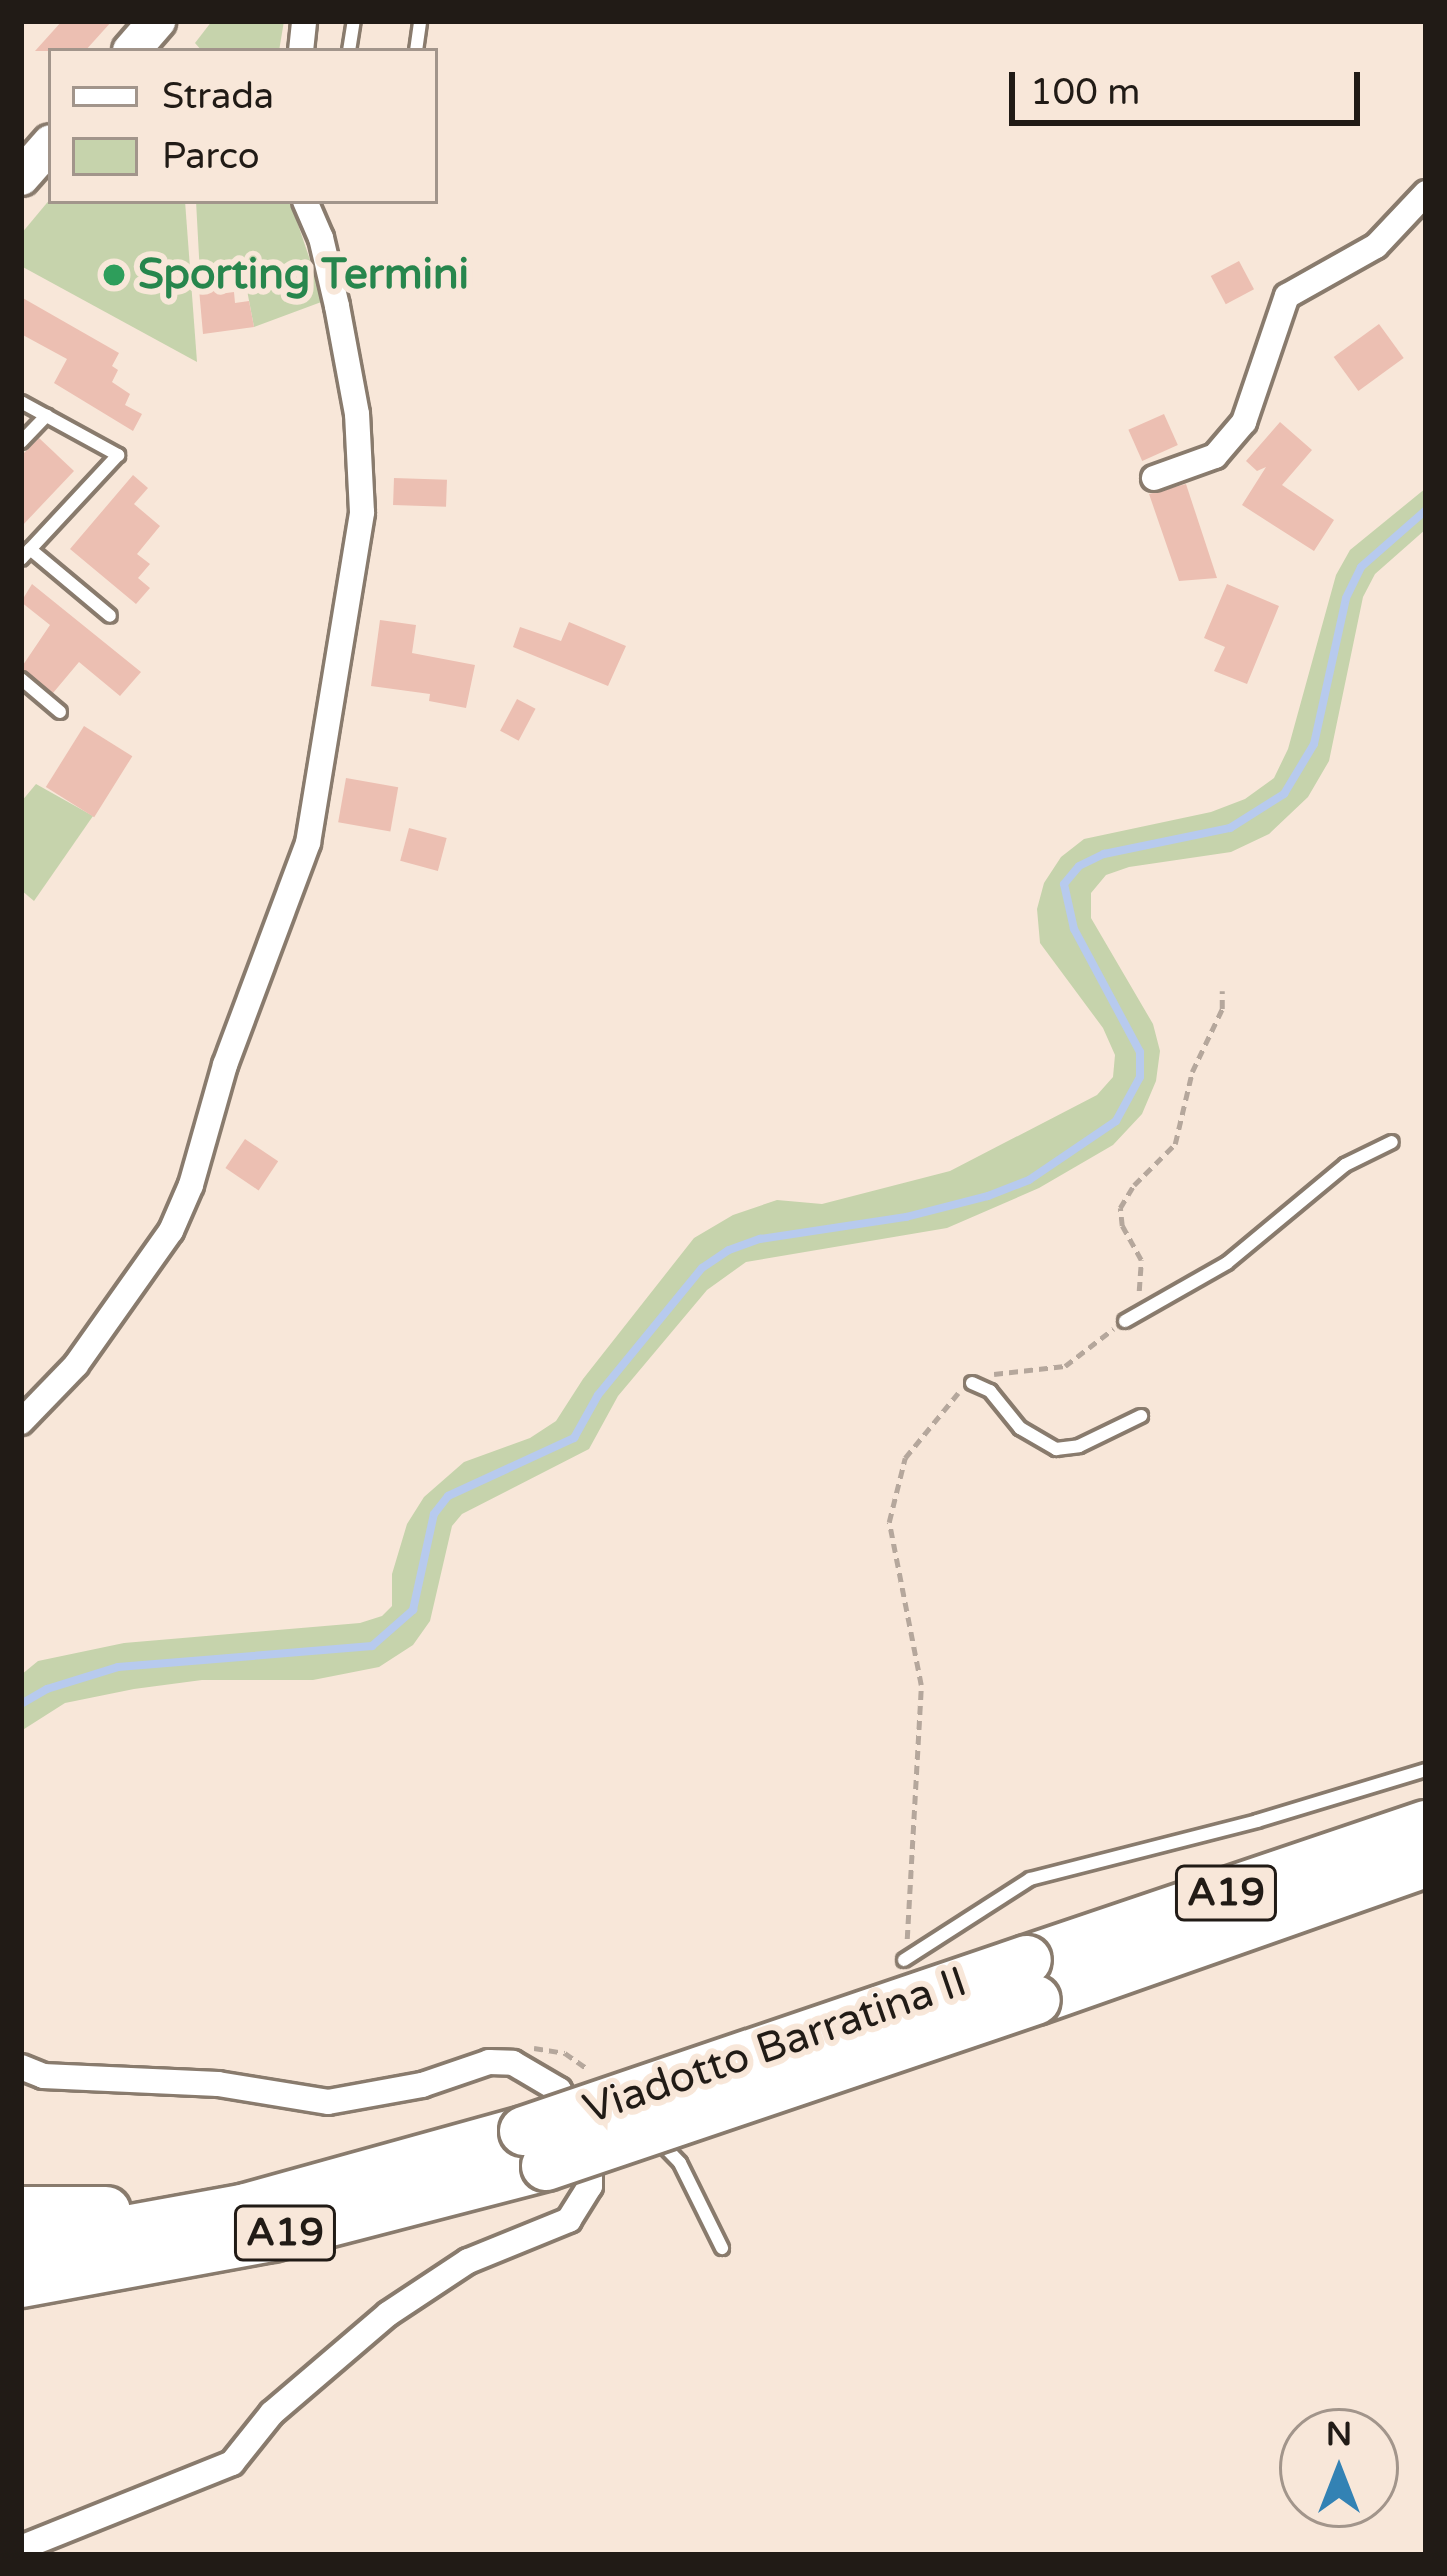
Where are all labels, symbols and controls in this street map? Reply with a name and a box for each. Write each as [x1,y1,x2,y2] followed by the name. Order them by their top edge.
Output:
[48,48,438,204] legend
[1015,48,1366,122] scale bar
[1030,71,1140,114] text: 100 m
[162,75,274,118] text: Strada
[162,135,260,178] text: Parco
[138,250,469,300] place label: Sporting Termini
[101,262,127,288] marker: Sporting Termini
[1172,1860,1280,1926] road number: A19
[577,1957,973,2135] street label: Viadotto Barratina II
[231,2200,339,2266] road number: A19
[1279,2408,1399,2528] north arrow
[1326,2415,1352,2454] text: N

